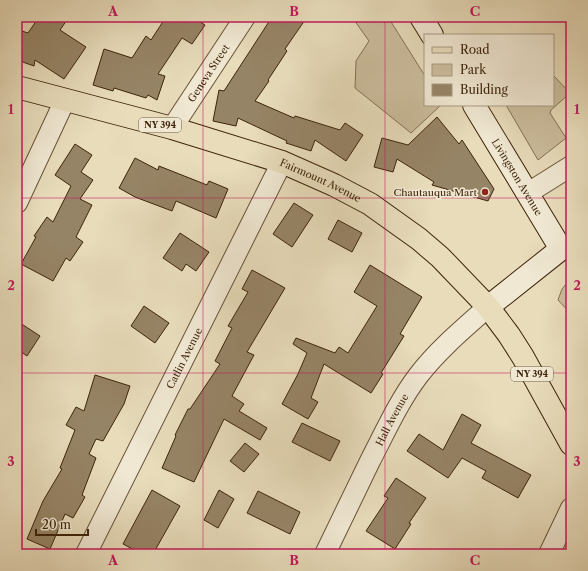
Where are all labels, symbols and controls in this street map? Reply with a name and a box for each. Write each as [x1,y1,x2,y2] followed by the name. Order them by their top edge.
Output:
[107,3,119,19] text: A
[289,3,299,19] text: B
[470,3,480,19] text: C
[424,34,554,106] legend
[185,41,233,105] street label: Geneva Street
[460,42,490,57] text: Road
[460,62,487,77] text: Park
[460,82,508,97] text: Building
[8,101,14,117] text: 1
[574,101,580,117] text: 1
[139,118,181,132] road number: NY 394
[489,136,545,218] street label: Livingston Avenue
[278,156,363,205] street label: Fairmount Avenue
[394,186,477,199] place label: Chautauqua Mart
[480,187,490,197] marker: Chautauqua Mart
[7,277,15,293] text: 2
[573,277,581,293] text: 2
[164,325,205,391] street label: Catlin Avenue
[511,367,553,381] road number: NY 394
[373,391,412,448] street label: Hall Avenue
[7,453,15,469] text: 3
[573,453,581,469] text: 3
[36,511,88,537] scale bar
[42,517,71,532] text: 20 m
[107,552,119,568] text: A
[289,552,299,568] text: B
[470,552,480,568] text: C

